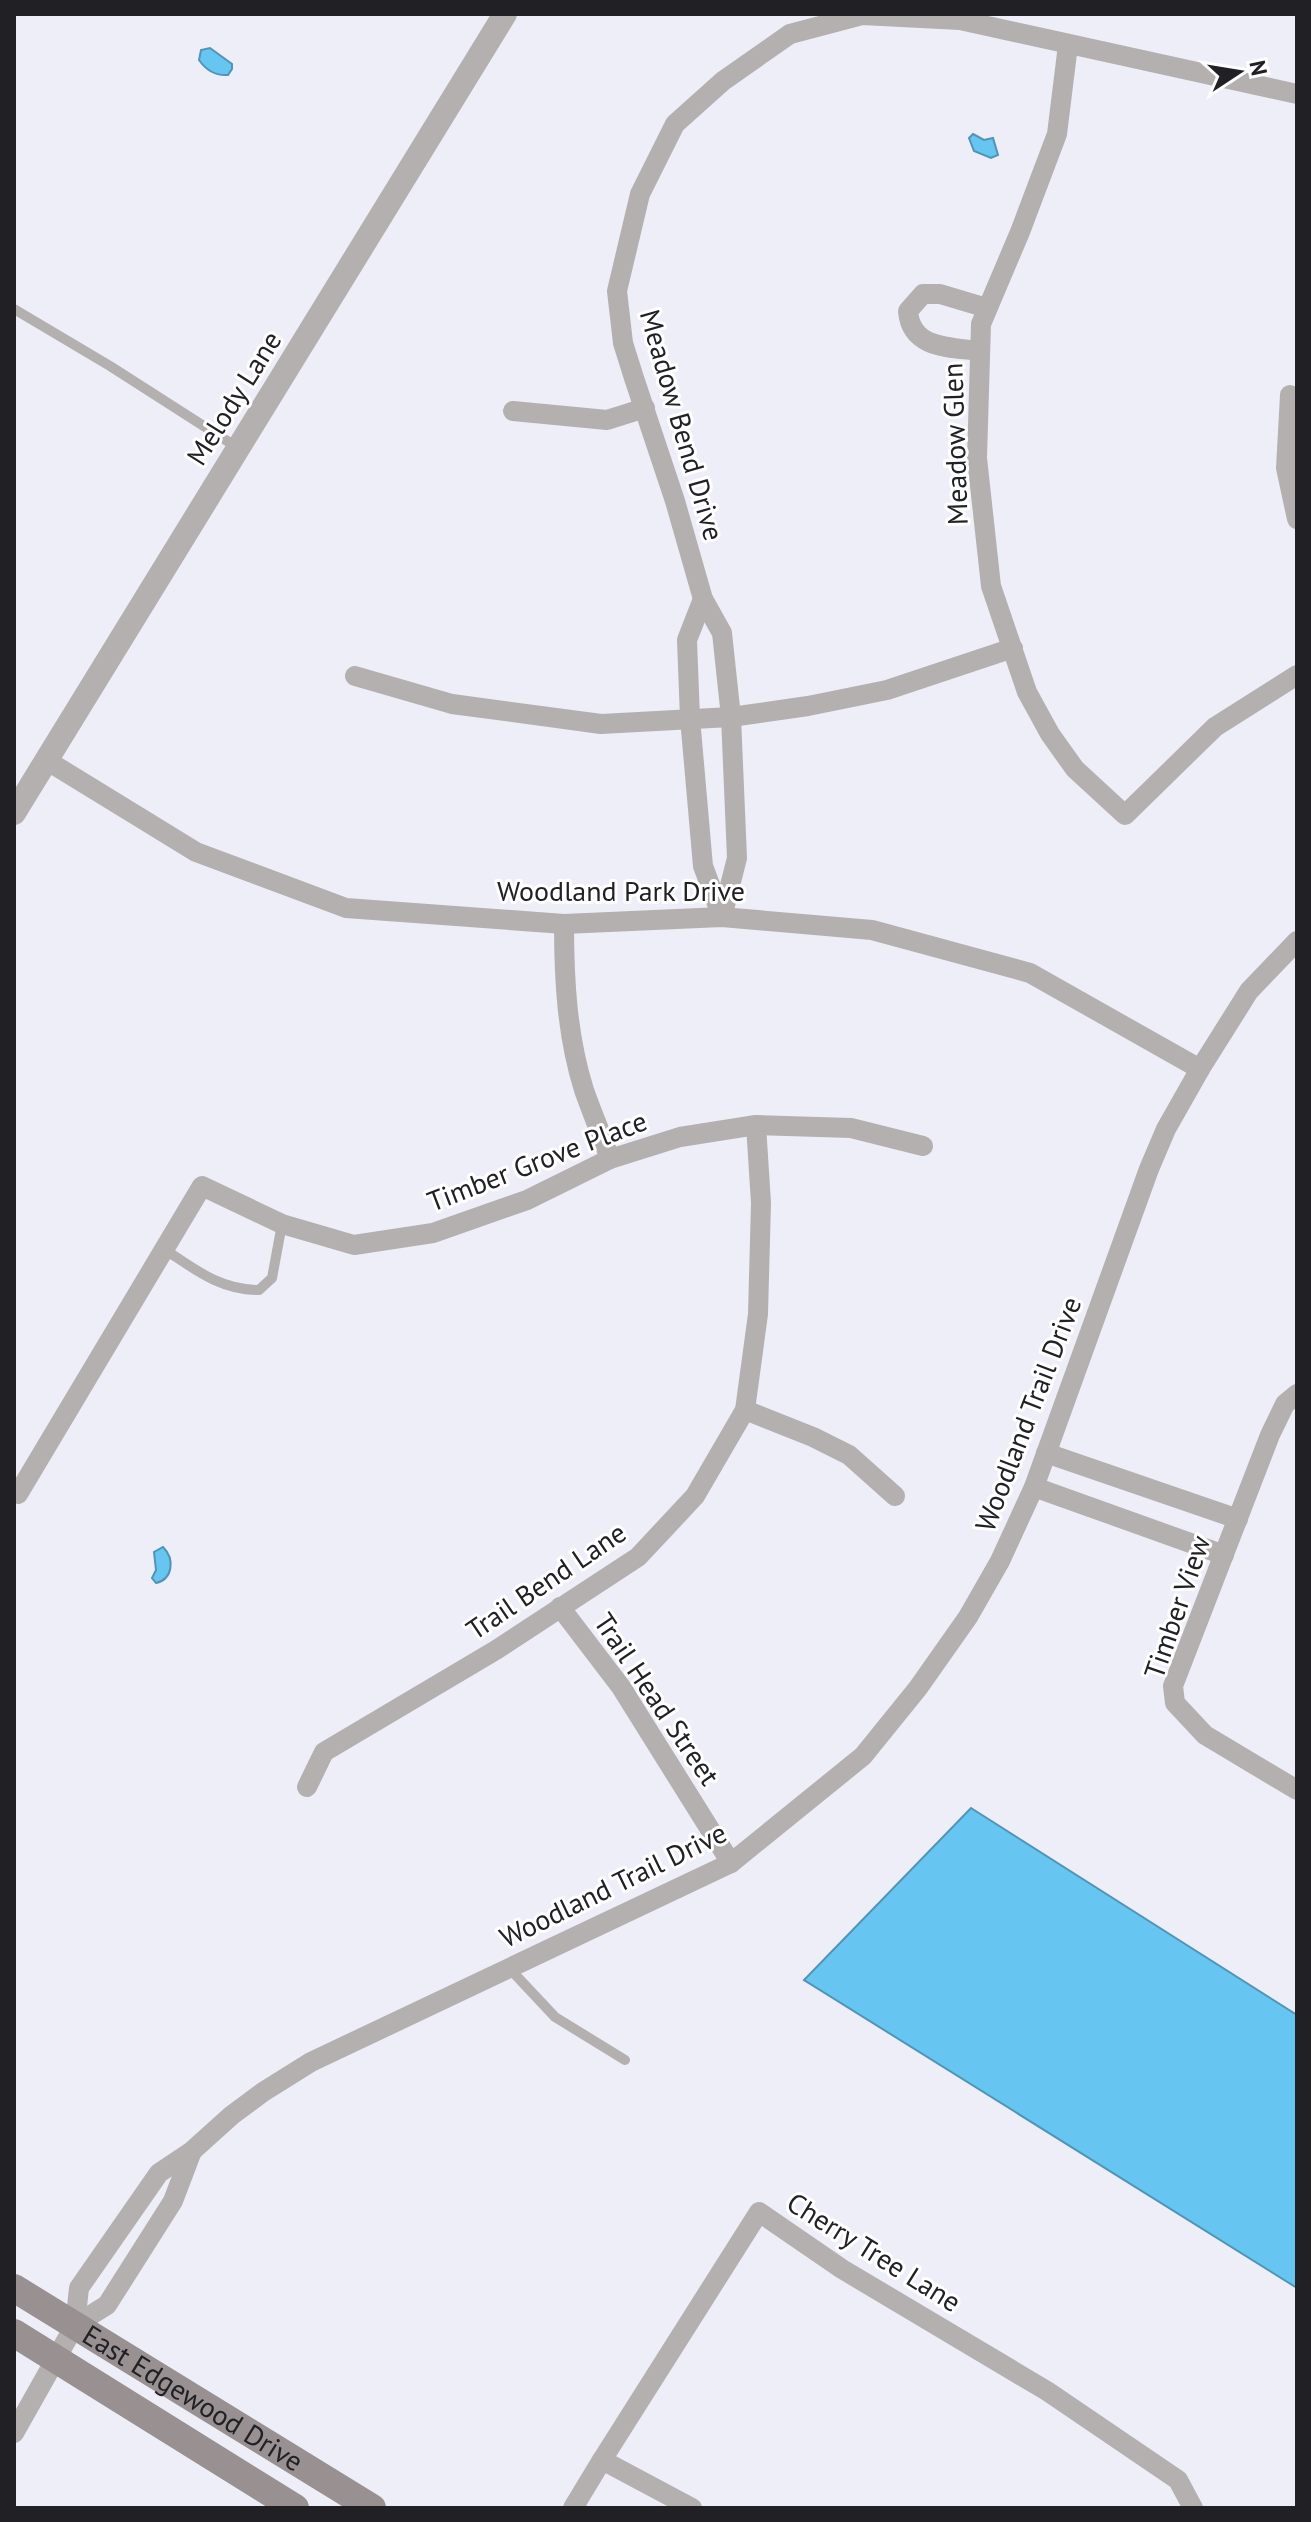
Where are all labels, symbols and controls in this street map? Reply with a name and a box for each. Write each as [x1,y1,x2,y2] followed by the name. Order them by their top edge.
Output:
[1199,32,1279,112] north arrow
[1243,58,1274,78] text: N
[632,305,733,545] street label: Meadow Bend Drive
[178,324,289,472] street label: Melody Lane
[933,362,976,526] street label: Meadow Glen
[497,872,745,909] street label: Woodland Park Drive
[422,1102,652,1219] street label: Timber Grove Place
[966,1291,1089,1536] street label: Woodland Trail Drive
[459,1514,633,1648] street label: Trail Bend Lane
[1135,1530,1218,1683] street label: Timber View
[586,1605,729,1792] street label: Trail Head Street
[493,1814,732,1956] street label: Woodland Trail Drive
[780,2183,968,2320] street label: Cherry Tree Lane
[76,2316,310,2479] street label: East Edgewood Drive

